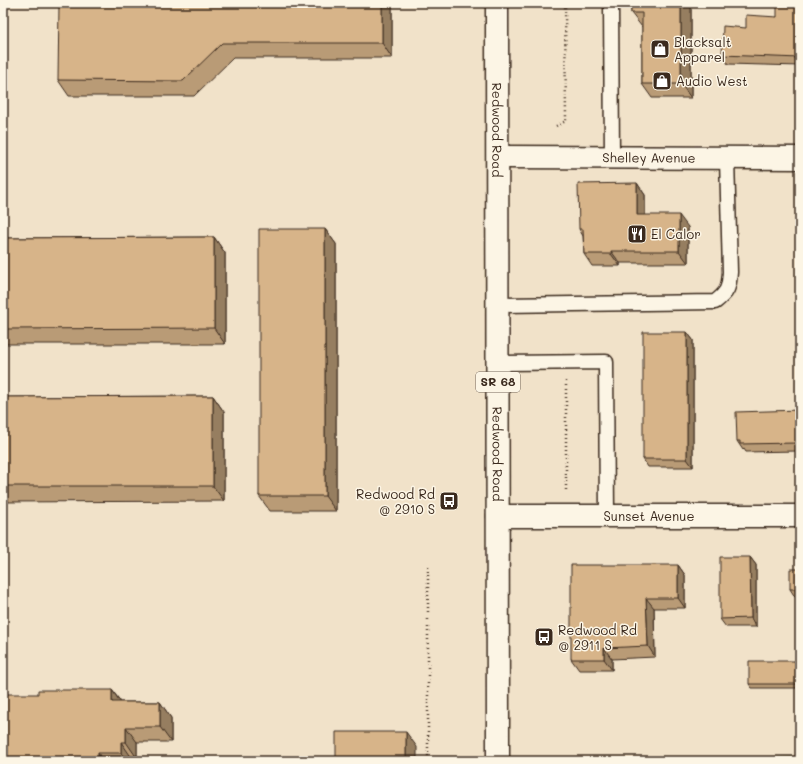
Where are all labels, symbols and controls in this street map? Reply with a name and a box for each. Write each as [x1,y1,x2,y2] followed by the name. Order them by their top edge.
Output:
[674,33,732,65] place label: Blacksalt Apparel
[649,38,671,60] shop icon: Blacksalt Apparel
[651,70,673,92] shop icon: Audio West
[676,72,748,89] place label: Audio West
[489,82,506,178] street label: Redwood Road
[602,148,696,166] street label: Shelley Avenue
[626,223,648,245] restaurant icon: El Calor
[651,225,701,242] place label: El Calor
[476,372,520,392] road number: SR 68
[490,406,507,502] street label: Redwood Road
[356,485,435,517] place label: Redwood Rd @ 2910 S
[438,490,460,512] bus stop icon: Redwood Rd @ 2910 S
[604,507,695,524] street label: Sunset Avenue
[558,621,637,653] place label: Redwood Rd @ 2911 S
[533,626,555,648] bus stop icon: Redwood Rd @ 2911 S

